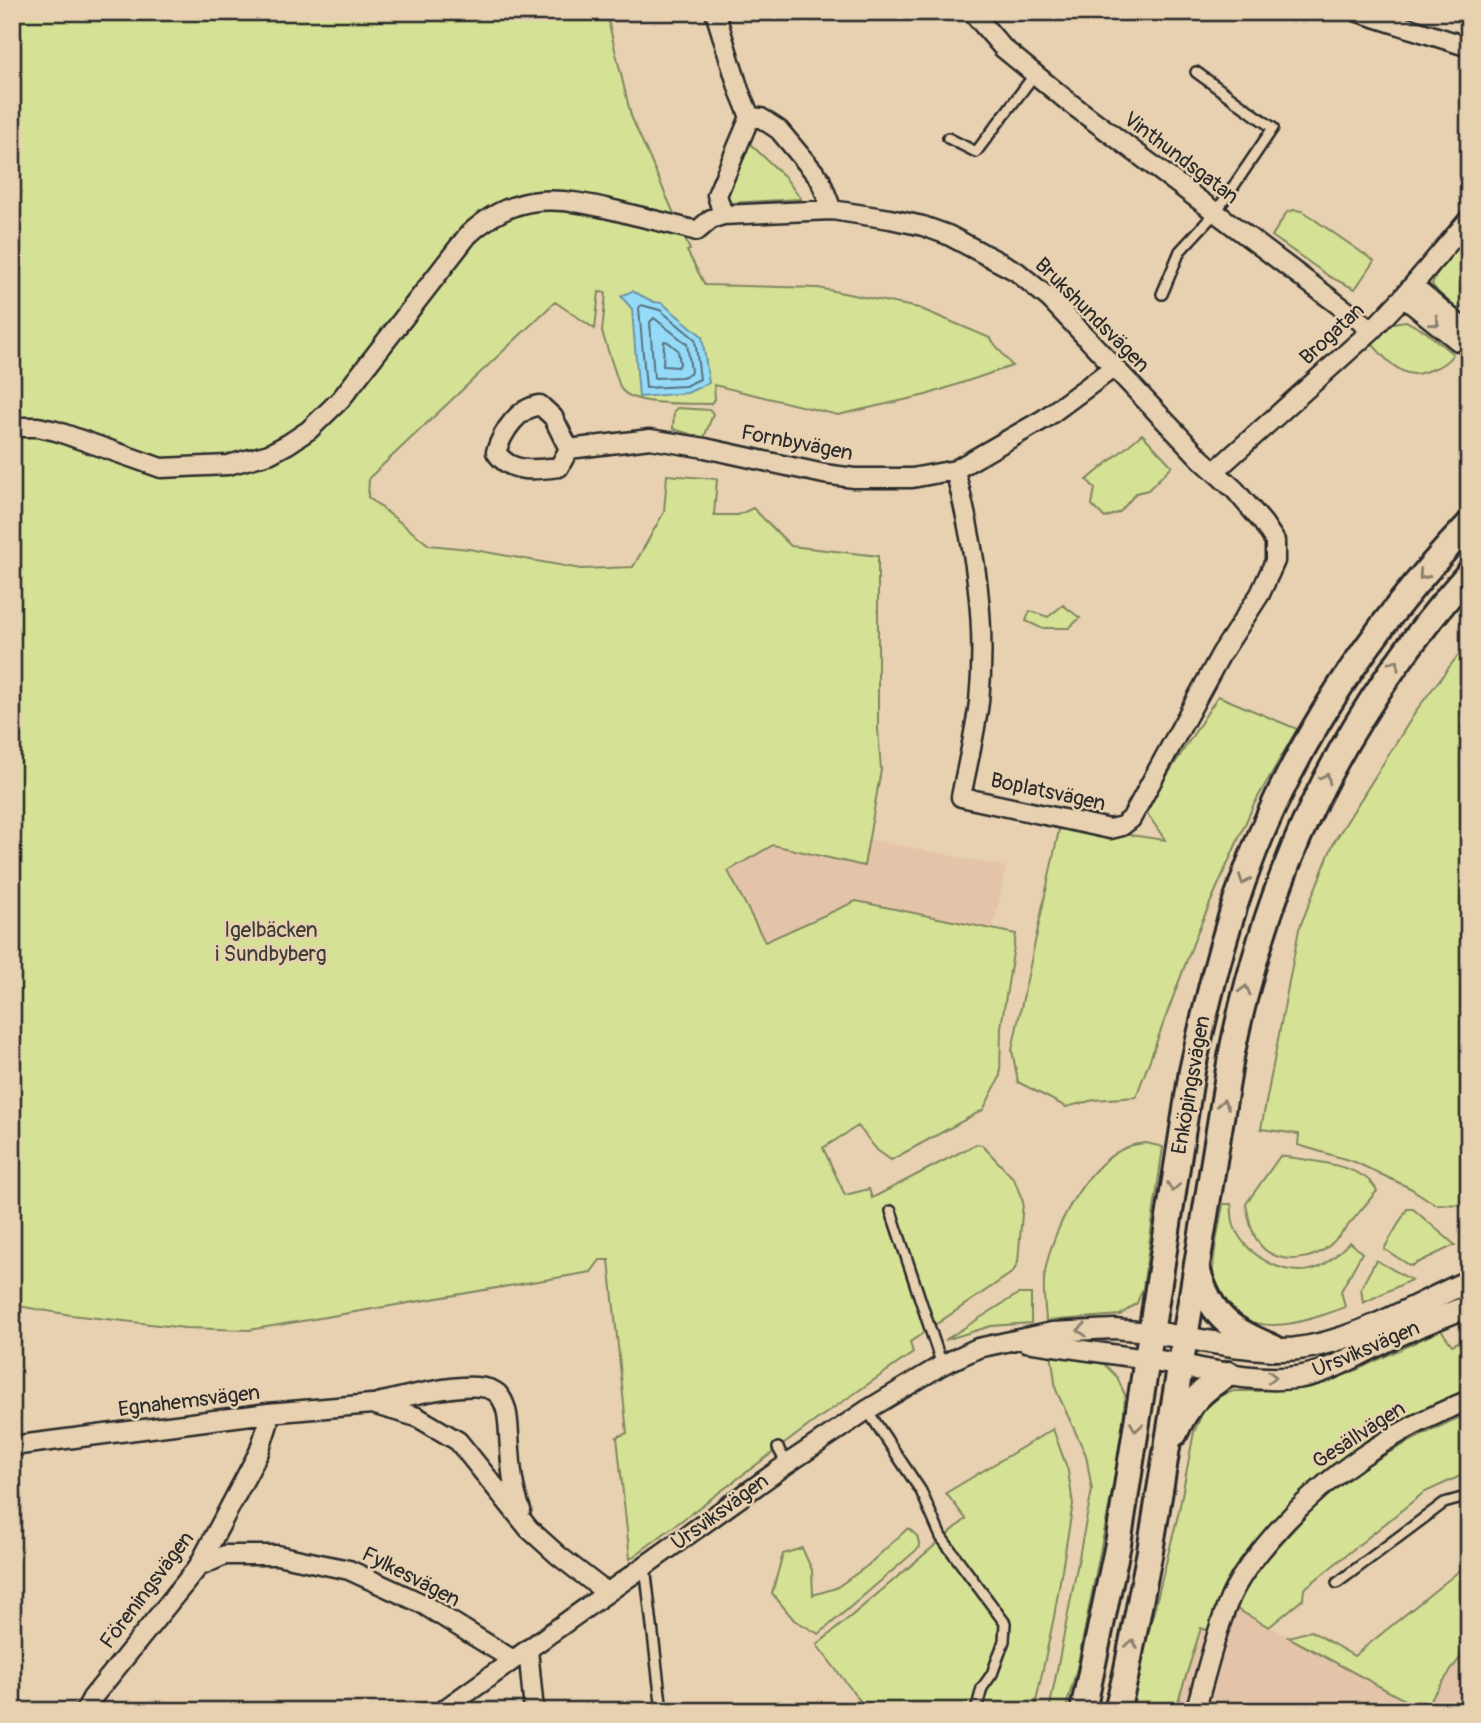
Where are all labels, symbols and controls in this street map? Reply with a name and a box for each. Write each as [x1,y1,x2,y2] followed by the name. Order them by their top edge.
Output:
[1118,106,1244,210] street label: Vinthundsgatan
[1029,252,1155,378] street label: Brukshundsvägen
[1294,297,1370,371] street label: Brogatan
[1426,314,1439,326] one-way arrow
[739,419,855,467] street label: Fornbyvägen
[1419,567,1431,580] one-way arrow
[1387,659,1400,672] one-way arrow
[988,767,1108,817] street label: Boplatsvägen
[1318,773,1331,785] one-way arrow
[1238,873,1252,885] one-way arrow
[215,917,327,968] park label: Igelbäcken i Sundbyberg
[1237,984,1252,996] one-way arrow
[1166,1014,1216,1156] street label: Enköpingsvägen
[1214,1098,1229,1110] one-way arrow
[1166,1181,1181,1193] one-way arrow
[1308,1314,1424,1384] street label: Ursviksvägen
[1076,1323,1087,1338] one-way arrow
[1268,1369,1278,1385] one-way arrow
[117,1379,261,1423] street label: Egnahemsvägen
[1307,1395,1411,1475] street label: Gesällvägen
[1129,1421,1144,1433] one-way arrow
[666,1468,774,1556] street label: Ursviksvägen
[94,1526,200,1654] street label: Föreningsvägen
[357,1541,465,1613] street label: Fylkesvägen
[1124,1638,1139,1650] one-way arrow

